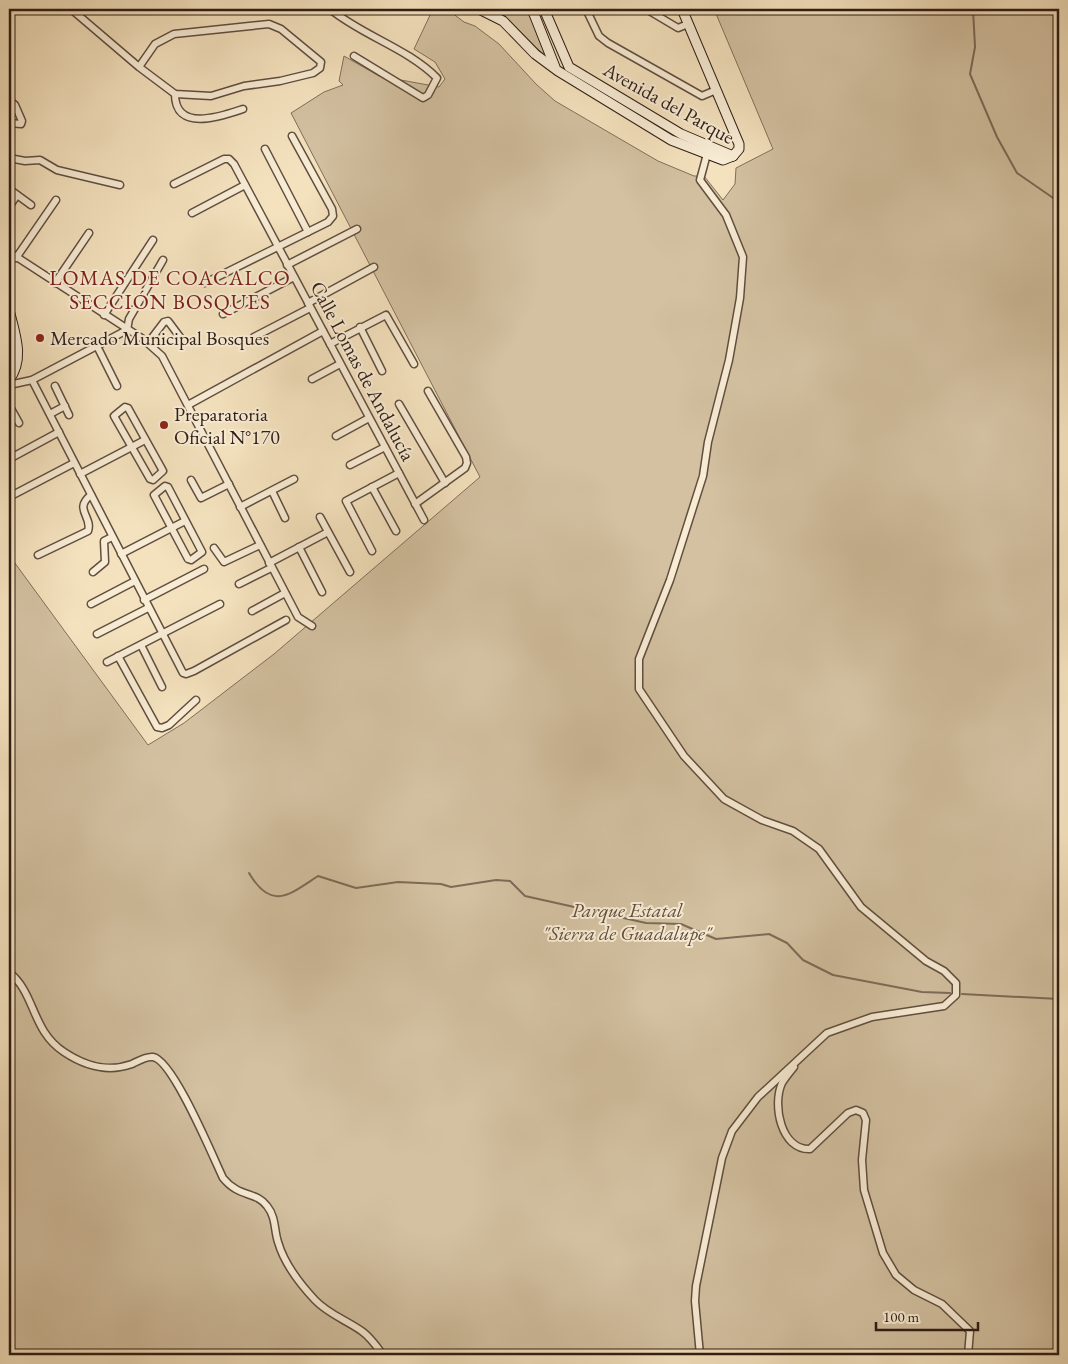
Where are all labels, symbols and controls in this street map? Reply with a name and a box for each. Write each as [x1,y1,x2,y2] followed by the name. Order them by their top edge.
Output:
[598,56,739,150] street label: Avenida del Parque
[49,264,291,316] district label: LOMAS DE COACALCO SECCIÓN BOSQUES
[305,277,421,465] street label: Calle Lomas de Andalucía
[50,325,269,351] place label: Mercado Municipal Bosques
[34,332,46,344] marker: Mercado Municipal Bosques
[174,401,280,450] place label: Preparatoria Oficial N°170
[158,419,170,431] marker: Preparatoria Oficial N°170
[543,897,714,946] park label: Parque Estatal "Sierra de Guadalupe"
[876,1299,978,1331] scale bar
[883,1307,920,1326] text: 100 m

